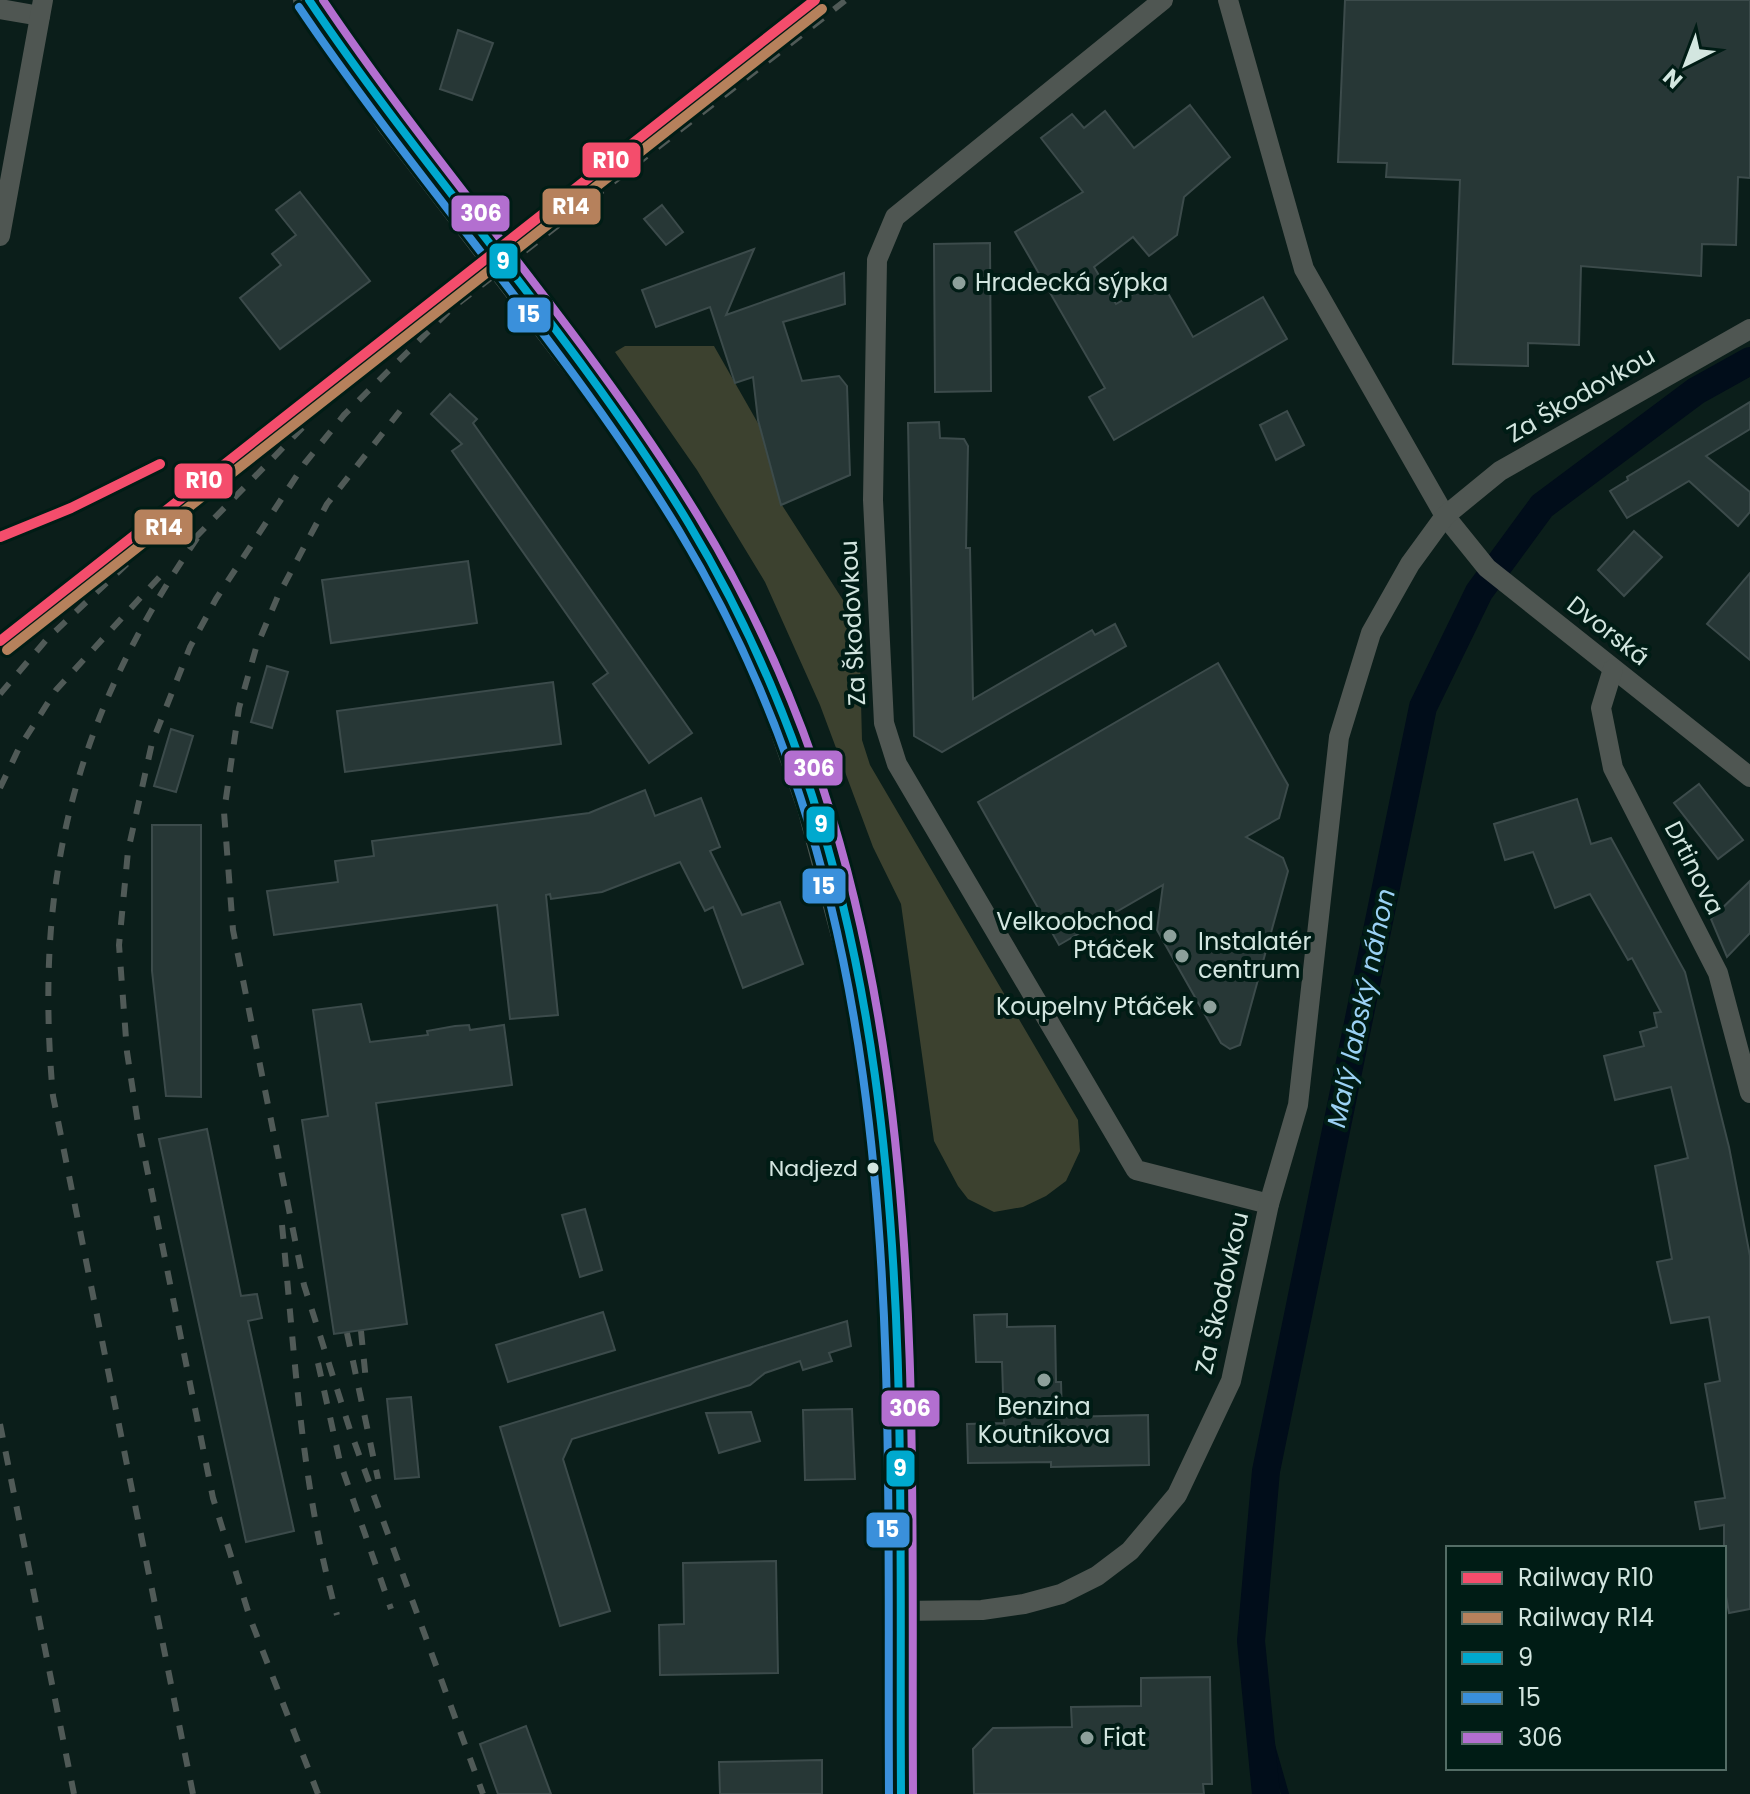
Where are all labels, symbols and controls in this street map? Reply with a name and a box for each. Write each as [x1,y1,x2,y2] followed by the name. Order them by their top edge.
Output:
[1646,24,1726,104] north arrow
[1656,61,1689,96] text: N
[581,141,642,179] line badge: R10
[593,145,629,176] text: R10
[541,187,602,226] line badge: R14
[552,191,590,222] text: R14
[450,194,511,233] line badge: 306
[460,198,502,229] text: 306
[488,242,519,280] line badge: 9
[496,246,510,277] text: 9
[975,266,1168,299] place label: Hradecká sýpka
[950,274,968,292] marker: Hradecká sýpka
[506,296,552,334] line badge: 15
[518,299,540,330] text: 15
[1501,339,1661,450] street label: Za Škodovkou
[173,462,234,500] line badge: R10
[186,465,222,496] text: R10
[133,508,194,546] line badge: R14
[145,512,183,543] text: R14
[832,539,873,707] street label: Za Škodovkou
[1560,588,1656,673] street label: Dvorská
[783,749,844,787] line badge: 306
[793,753,835,784] text: 306
[805,805,836,844] line badge: 9
[814,809,828,840] text: 9
[1657,815,1732,920] street label: Drtinova
[801,867,847,905] line badge: 15
[813,871,835,902] text: 15
[1318,885,1404,1131] water label: Malý labský náhon
[996,905,1155,966] place label: Velkoobchod Ptáček
[1198,925,1311,986] place label: Instalatér centrum
[1161,927,1179,945] marker: Velkoobchod Ptáček
[1173,947,1191,965] marker: Instalatér centrum
[996,990,1195,1023] place label: Koupelny Ptáček
[1201,998,1219,1016] marker: Koupelny Ptáček
[769,1153,858,1184] place label: Nadjezd
[865,1160,881,1176] marker: Nadjezd
[1187,1209,1256,1377] street label: Za Škodovkou
[1035,1371,1053,1389] marker: Benzina Koutníkova
[880,1389,941,1428] line badge: 306
[978,1390,1110,1451] place label: Benzina Koutníkova
[889,1393,931,1424] text: 306
[885,1449,916,1488] line badge: 9
[893,1453,907,1484] text: 9
[865,1511,911,1549] line badge: 15
[877,1514,899,1545] text: 15
[1446,1546,1726,1770] legend
[1518,1561,1654,1594] text: Railway R10
[1518,1601,1654,1634] text: Railway R14
[1518,1641,1533,1674] text: 9
[1518,1681,1541,1714] text: 15
[1103,1721,1146,1754] place label: Fiat
[1518,1721,1562,1754] text: 306
[1078,1729,1096,1747] marker: Fiat

